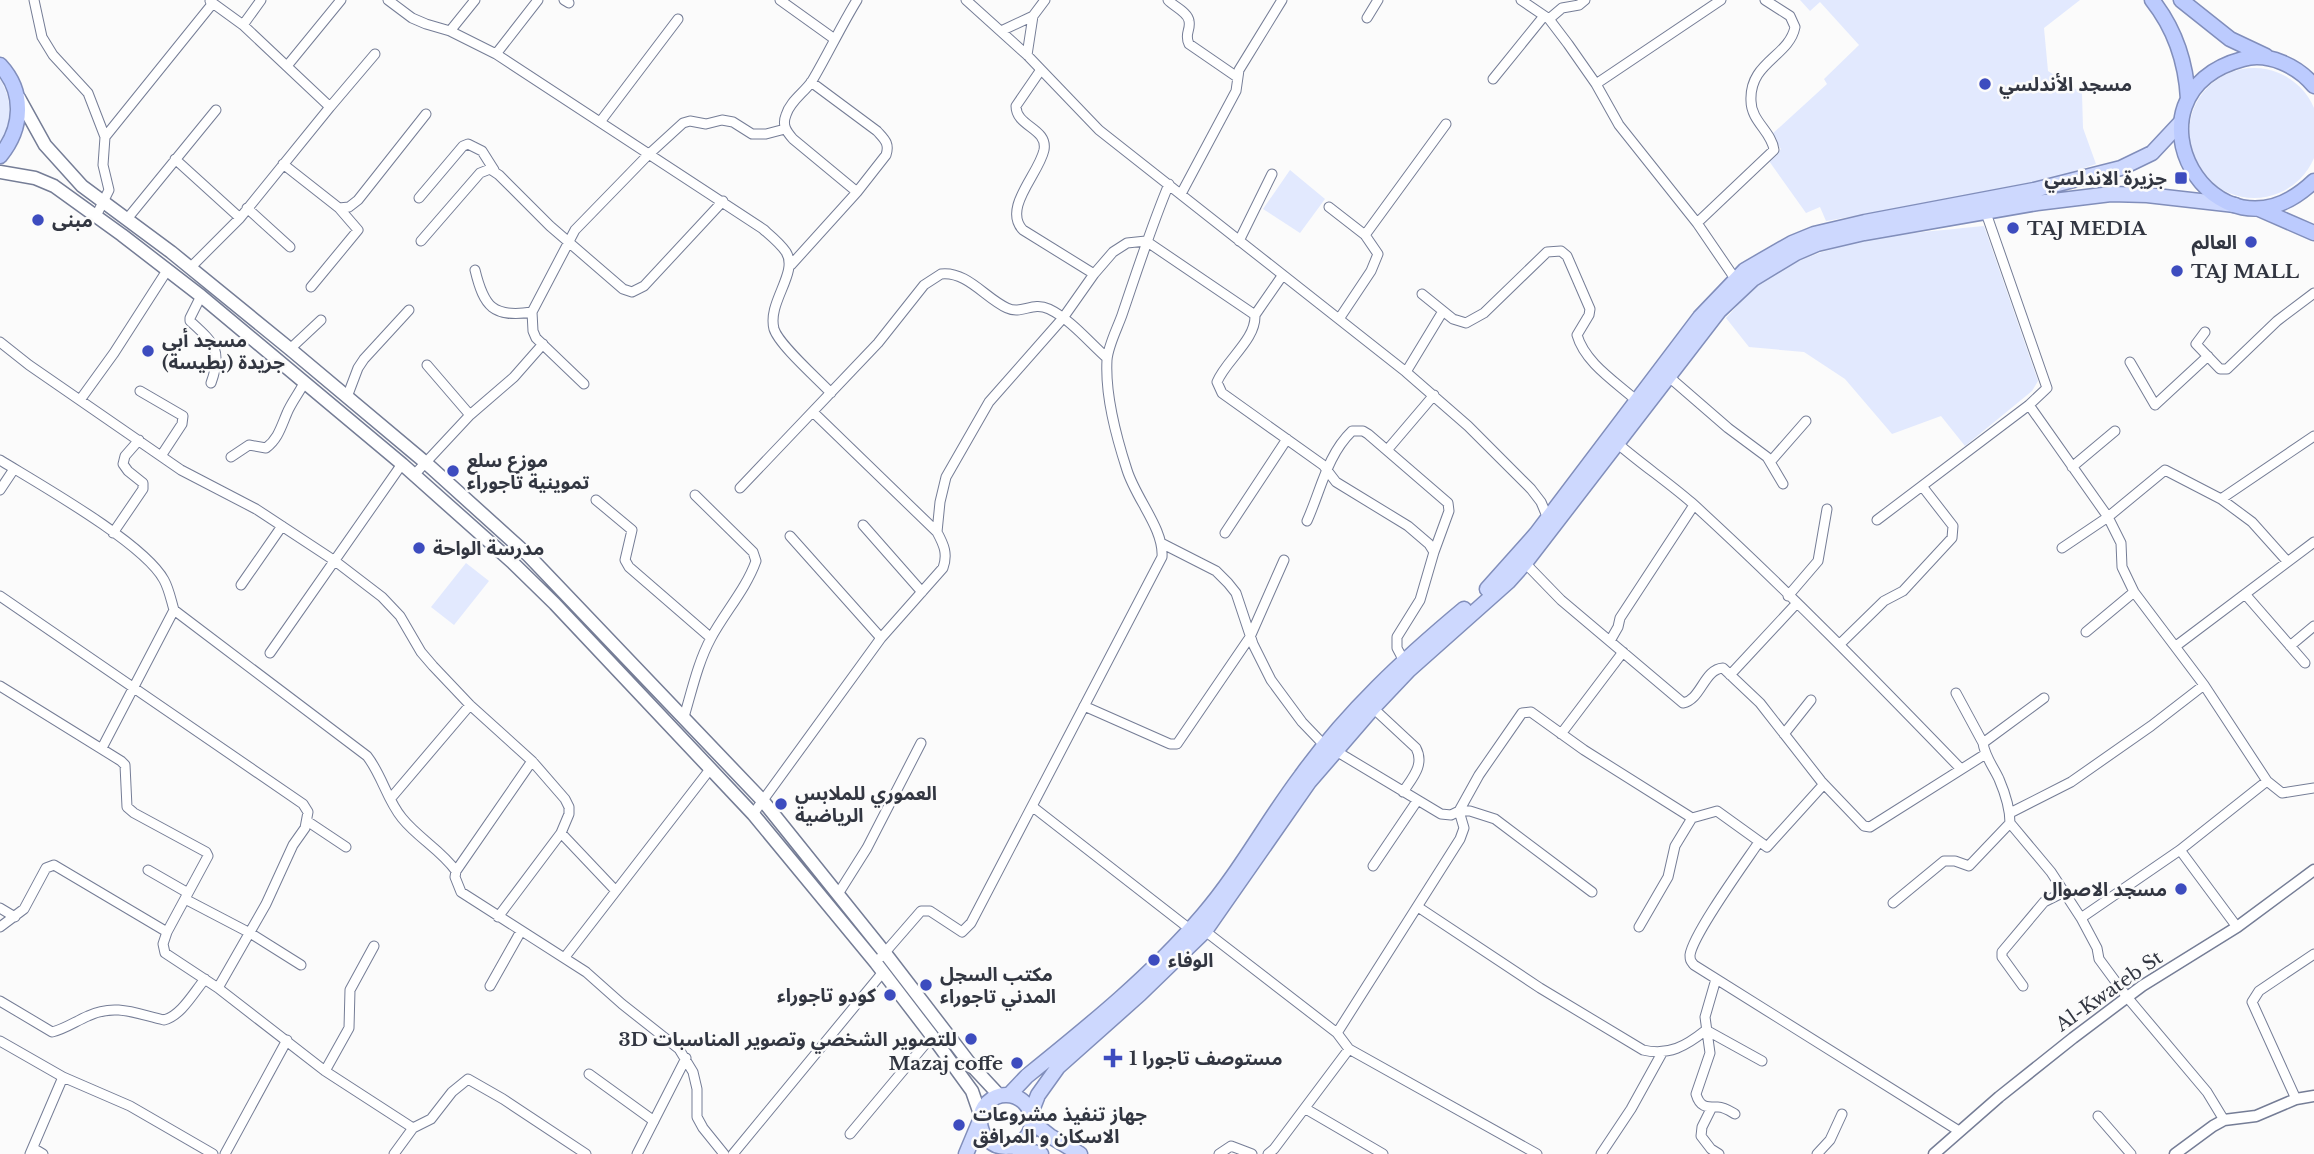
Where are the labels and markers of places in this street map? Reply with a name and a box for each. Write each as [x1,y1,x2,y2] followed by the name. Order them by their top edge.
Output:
[1999,72,2132,99] place label: مسجد الأندلسي
[1977,76,1993,92] marker: مسجد الأندلسي
[2044,167,2167,193] place label: جزيرة الاندلسي
[2173,170,2189,186] marker: جزيرة الاندلسي
[52,209,93,232] place label: مبنى
[30,212,46,228] marker: مبنى
[2027,217,2147,240] place label: TAJ MEDIA
[2005,220,2021,236] marker: TAJ MEDIA
[2191,231,2237,257] place label: العالم
[2243,234,2259,250] marker: العالم
[2191,260,2300,283] place label: TAJ MALL
[2169,263,2185,279] marker: TAJ MALL
[162,327,285,374] place label: مسجد أبي جريدة (بطيسة)
[140,343,156,359] marker: مسجد أبي جريدة (بطيسة)
[467,449,590,494] place label: موزع سلع تموينية تاجوراء
[445,463,461,479] marker: موزع سلع تموينية تاجوراء
[433,537,544,560] place label: مدرسة الواحة
[411,540,427,556] marker: مدرسة الواحة
[795,782,937,827] place label: العموري للملابس الرياضية
[773,796,789,812] marker: العموري للملابس الرياضية
[2043,878,2167,901] place label: مسجد الاصوال
[2173,881,2189,897] marker: مسجد الاصوال
[1168,949,1213,972] place label: الوفاء
[1146,952,1162,968] marker: الوفاء
[940,963,1056,1011] place label: مكتب السجل المدني تاجوراء
[918,977,934,993] marker: مكتب السجل المدني تاجوراء
[777,984,876,1007] place label: كودو تاجوراء
[882,987,898,1003] marker: كودو تاجوراء
[618,1028,957,1054] place label: 3D للتصوير الشخصي وتصوير المناسبات
[963,1031,979,1047] marker: 3D للتصوير الشخصي وتصوير المناسبات
[1129,1047,1283,1070] place label: مستوصف تاجورا 1
[1103,1048,1123,1068] marker: مستوصف تاجورا 1
[889,1052,1003,1075] place label: Mazaj coffe
[1009,1055,1025,1071] marker: Mazaj coffe
[973,1103,1147,1148] place label: جهاز تنفيذ مشروعات الاسكان و المرافق
[951,1117,967,1133] marker: جهاز تنفيذ مشروعات الاسكان و المرافق

